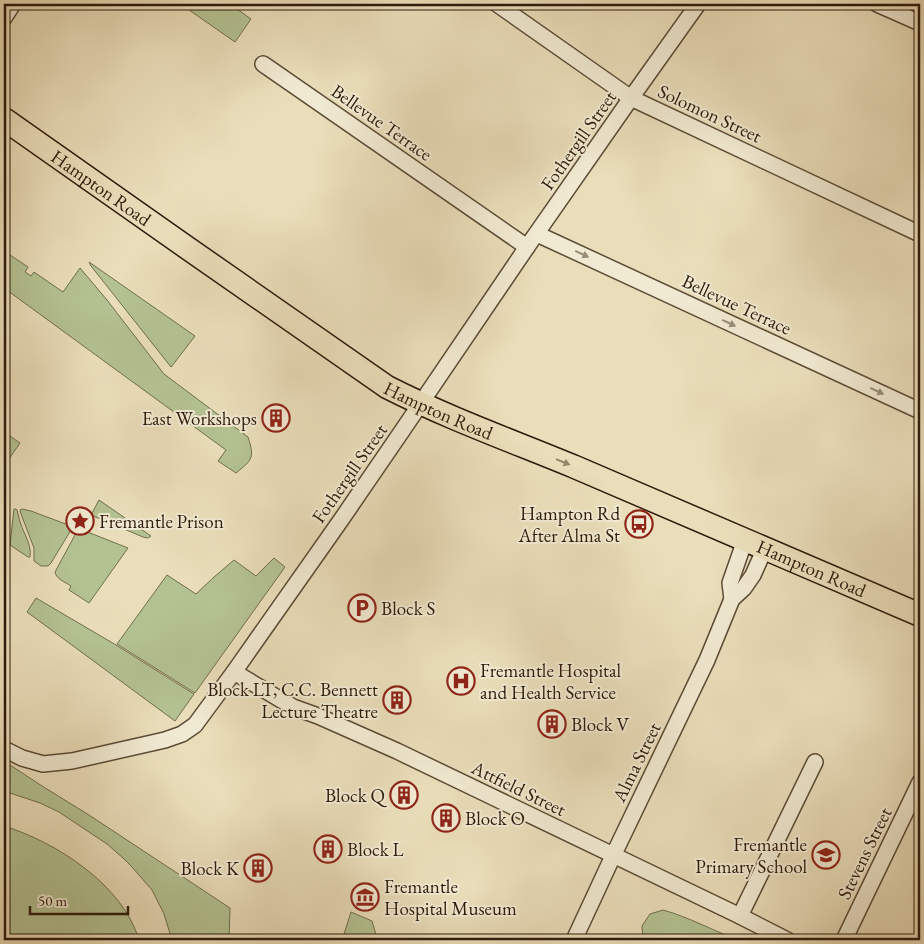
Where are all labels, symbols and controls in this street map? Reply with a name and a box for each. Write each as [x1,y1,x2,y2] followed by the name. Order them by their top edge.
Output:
[326,78,437,166] street label: Bellevue Terrace
[654,79,766,148] street label: Solomon Street
[535,86,622,195] street label: Fothergill Street
[46,144,156,232] street label: Hampton Road
[575,251,589,259] one-way arrow
[678,268,795,341] street label: Bellevue Terrace
[722,319,736,327] one-way arrow
[380,375,497,446] street label: Hampton Road
[870,387,884,395] one-way arrow
[261,403,291,433] building icon: East Workshops
[142,406,257,431] place label: East Workshops
[306,419,393,528] street label: Fothergill Street
[555,459,570,466] one-way arrow
[518,501,620,548] place label: Hampton Rd After Alma St
[65,506,95,536] place icon: Fremantle Prison
[99,509,224,534] place label: Fremantle Prison
[624,509,654,539] bus stop icon: Hampton Rd After Alma St
[753,534,870,603] street label: Hampton Road
[347,593,377,623] parking icon: Block S
[381,596,436,621] place label: Block S
[480,658,622,705] place label: Fremantle Hospital and Health Service
[446,666,476,696] hospital icon: Fremantle Hospital and Health Service
[207,677,378,724] place label: Block LT, C.C. Bennett Lecture Theatre
[382,685,412,715] building icon: Block LT, C.C. Bennett Lecture Theatre
[537,709,567,739] building icon: Block V
[571,712,630,737] place label: Block V
[606,718,666,807] street label: Alma Street
[467,754,570,822] street label: Attfield Street
[389,780,419,810] building icon: Block Q
[325,783,387,808] place label: Block Q
[431,803,461,833] building icon: Block O
[831,803,897,903] street label: Stevens Street
[465,806,525,831] place label: Block O
[695,832,807,879] place label: Fremantle Primary School
[313,834,343,864] building icon: Block L
[347,837,404,862] place label: Block L
[811,840,841,870] school or university icon: Fremantle Primary School
[243,853,273,883] building icon: Block K
[180,856,240,881] place label: Block K
[384,874,517,921] place label: Fremantle Hospital Museum
[350,882,380,912] museum icon: Fremantle Hospital Museum
[30,884,128,916] scale bar
[38,891,67,910] text: 50 m

